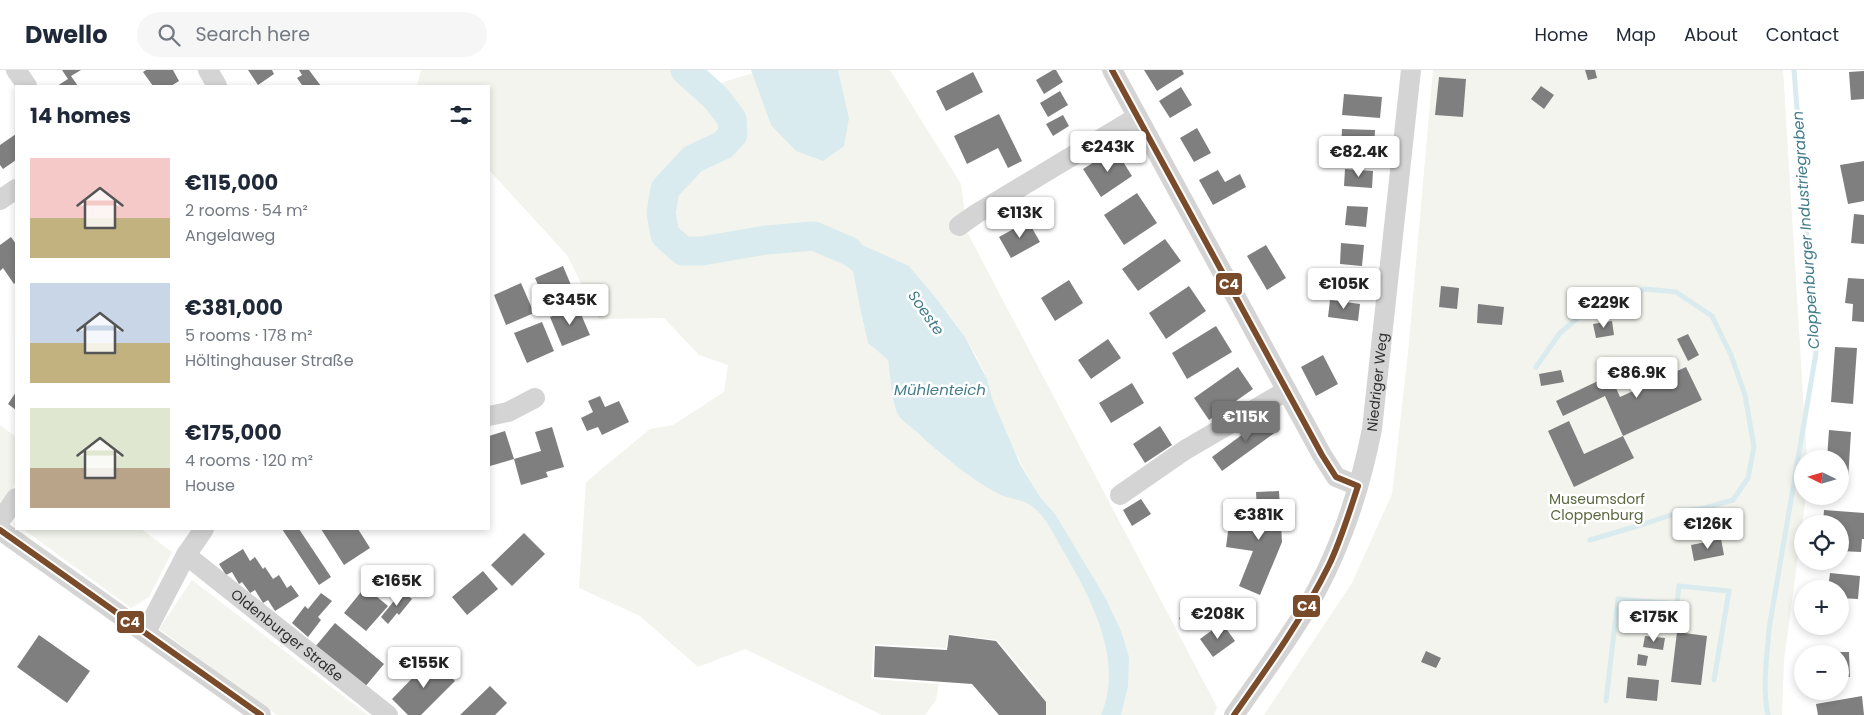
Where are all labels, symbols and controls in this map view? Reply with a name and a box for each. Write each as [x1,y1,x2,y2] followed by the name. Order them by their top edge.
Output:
[137,12,487,57] search box
[25,18,107,51] text: Dwello
[155,21,183,49] icon: search
[195,21,310,48] text: Search here
[1534,22,1588,47] text: Home
[1616,22,1656,47] text: Map
[1684,22,1738,47] text: About
[1766,22,1839,47] text: Contact
[30,101,131,130] text: 14 homes
[447,101,475,129] icon: filters
[1787,110,1824,350] water label: Cloppenburger Industriegraben
[1073,131,1143,173] pin: €243K
[1081,135,1135,158] text: €243K
[1318,136,1400,178] pin: €82.4K
[1330,140,1388,163] text: €82.4K
[185,168,278,197] text: €115,000
[70,178,130,238] icon: home
[985,196,1055,239] pin: €113K
[185,199,308,222] text: 2 rooms · 54 m²
[997,201,1043,224] text: €113K
[185,224,275,247] text: Angelaweg
[1309,268,1379,310] pin: €105K
[1215,272,1243,296] line badge: C4
[1319,272,1369,295] text: €105K
[1219,274,1239,294] text: C4
[535,284,605,326] pin: €345K
[903,286,949,339] water label: Soeste
[1569,286,1639,329] pin: €229K
[543,288,597,311] text: €345K
[1578,291,1630,314] text: €229K
[185,293,283,322] text: €381,000
[70,303,130,363] icon: home
[185,324,313,347] text: 5 rooms · 178 m²
[1362,332,1392,432] street label: Niedriger Weg
[185,349,354,372] text: Höltinghauser Straße
[1596,356,1678,399] pin: €86.9K
[1608,361,1666,384] text: €86.9K
[894,379,986,400] water label: Mühlenteich
[1211,400,1281,443] pin: €115K
[1223,405,1269,428] text: €115K
[185,418,282,447] text: €175,000
[70,428,130,488] icon: home
[185,449,313,472] text: 4 rooms · 120 m²
[1794,450,1849,505] north arrow
[1794,450,1849,700] map controls
[185,474,235,497] text: House
[1549,489,1645,525] park label: Museumsdorf Cloppenburg
[1224,498,1294,541] pin: €381K
[1234,503,1284,526] text: €381K
[1673,508,1743,550] pin: €126K
[1683,512,1733,535] text: €126K
[1794,515,1849,570] button: locate
[362,564,432,607] pin: €165K
[372,569,422,592] text: €165K
[1794,580,1849,635] button: +
[227,584,348,686] street label: Oldenburger Straße
[1292,594,1321,618] line badge: C4
[1297,596,1317,616] text: C4
[1183,598,1253,640] pin: €208K
[1619,600,1689,643] pin: €175K
[1191,602,1245,625] text: €208K
[1630,605,1678,628] text: €175K
[116,610,145,634] line badge: C4
[120,612,140,632] text: C4
[1794,645,1849,700] button: −
[389,646,459,689] pin: €155K
[399,651,449,674] text: €155K

